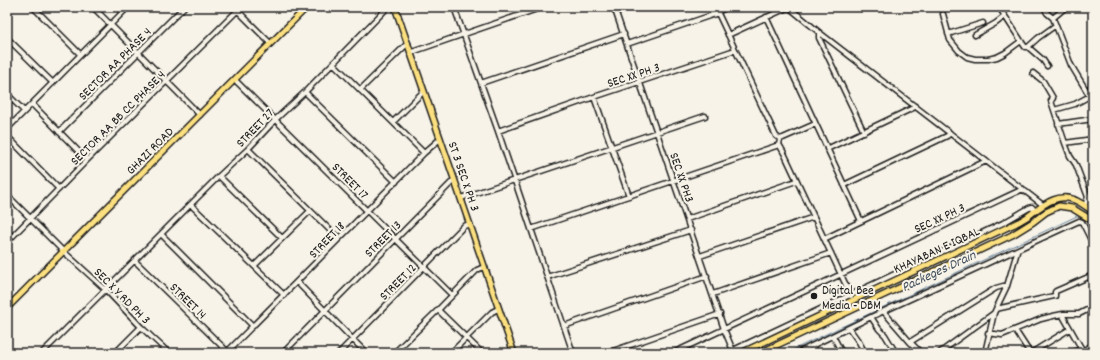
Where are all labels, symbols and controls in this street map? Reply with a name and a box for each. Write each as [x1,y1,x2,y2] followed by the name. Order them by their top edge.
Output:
[75,24,157,106] street label: SECTOR AA PHASE 4
[605,59,663,94] street label: SEC XX PH 3
[67,67,171,171] street label: SECTOR AA BB CC PHASE 4
[232,105,279,153] street label: STREET 27
[123,123,179,180] street label: GHAZI ROAD
[442,139,483,214] street label: ST 3 SEC X PH 3
[663,150,698,205] street label: SEC XX PH3
[327,159,372,204] street label: STREET 17
[911,199,969,239] street label: SEC XX PH 3
[361,217,407,263] street label: STREET 13
[305,218,350,264] street label: STREET 18
[891,223,984,280] street label: KHAYABAN E IQBAL
[898,246,980,298] water label: Packeges Drain
[376,260,422,306] street label: STREET 12
[88,264,154,330] street label: SEC X Y RD PH 3
[164,279,210,324] street label: STREET 14
[822,282,881,316] place label: Digital Bee Media - DBM
[809,291,819,301] marker: Digital Bee Media - DBM

